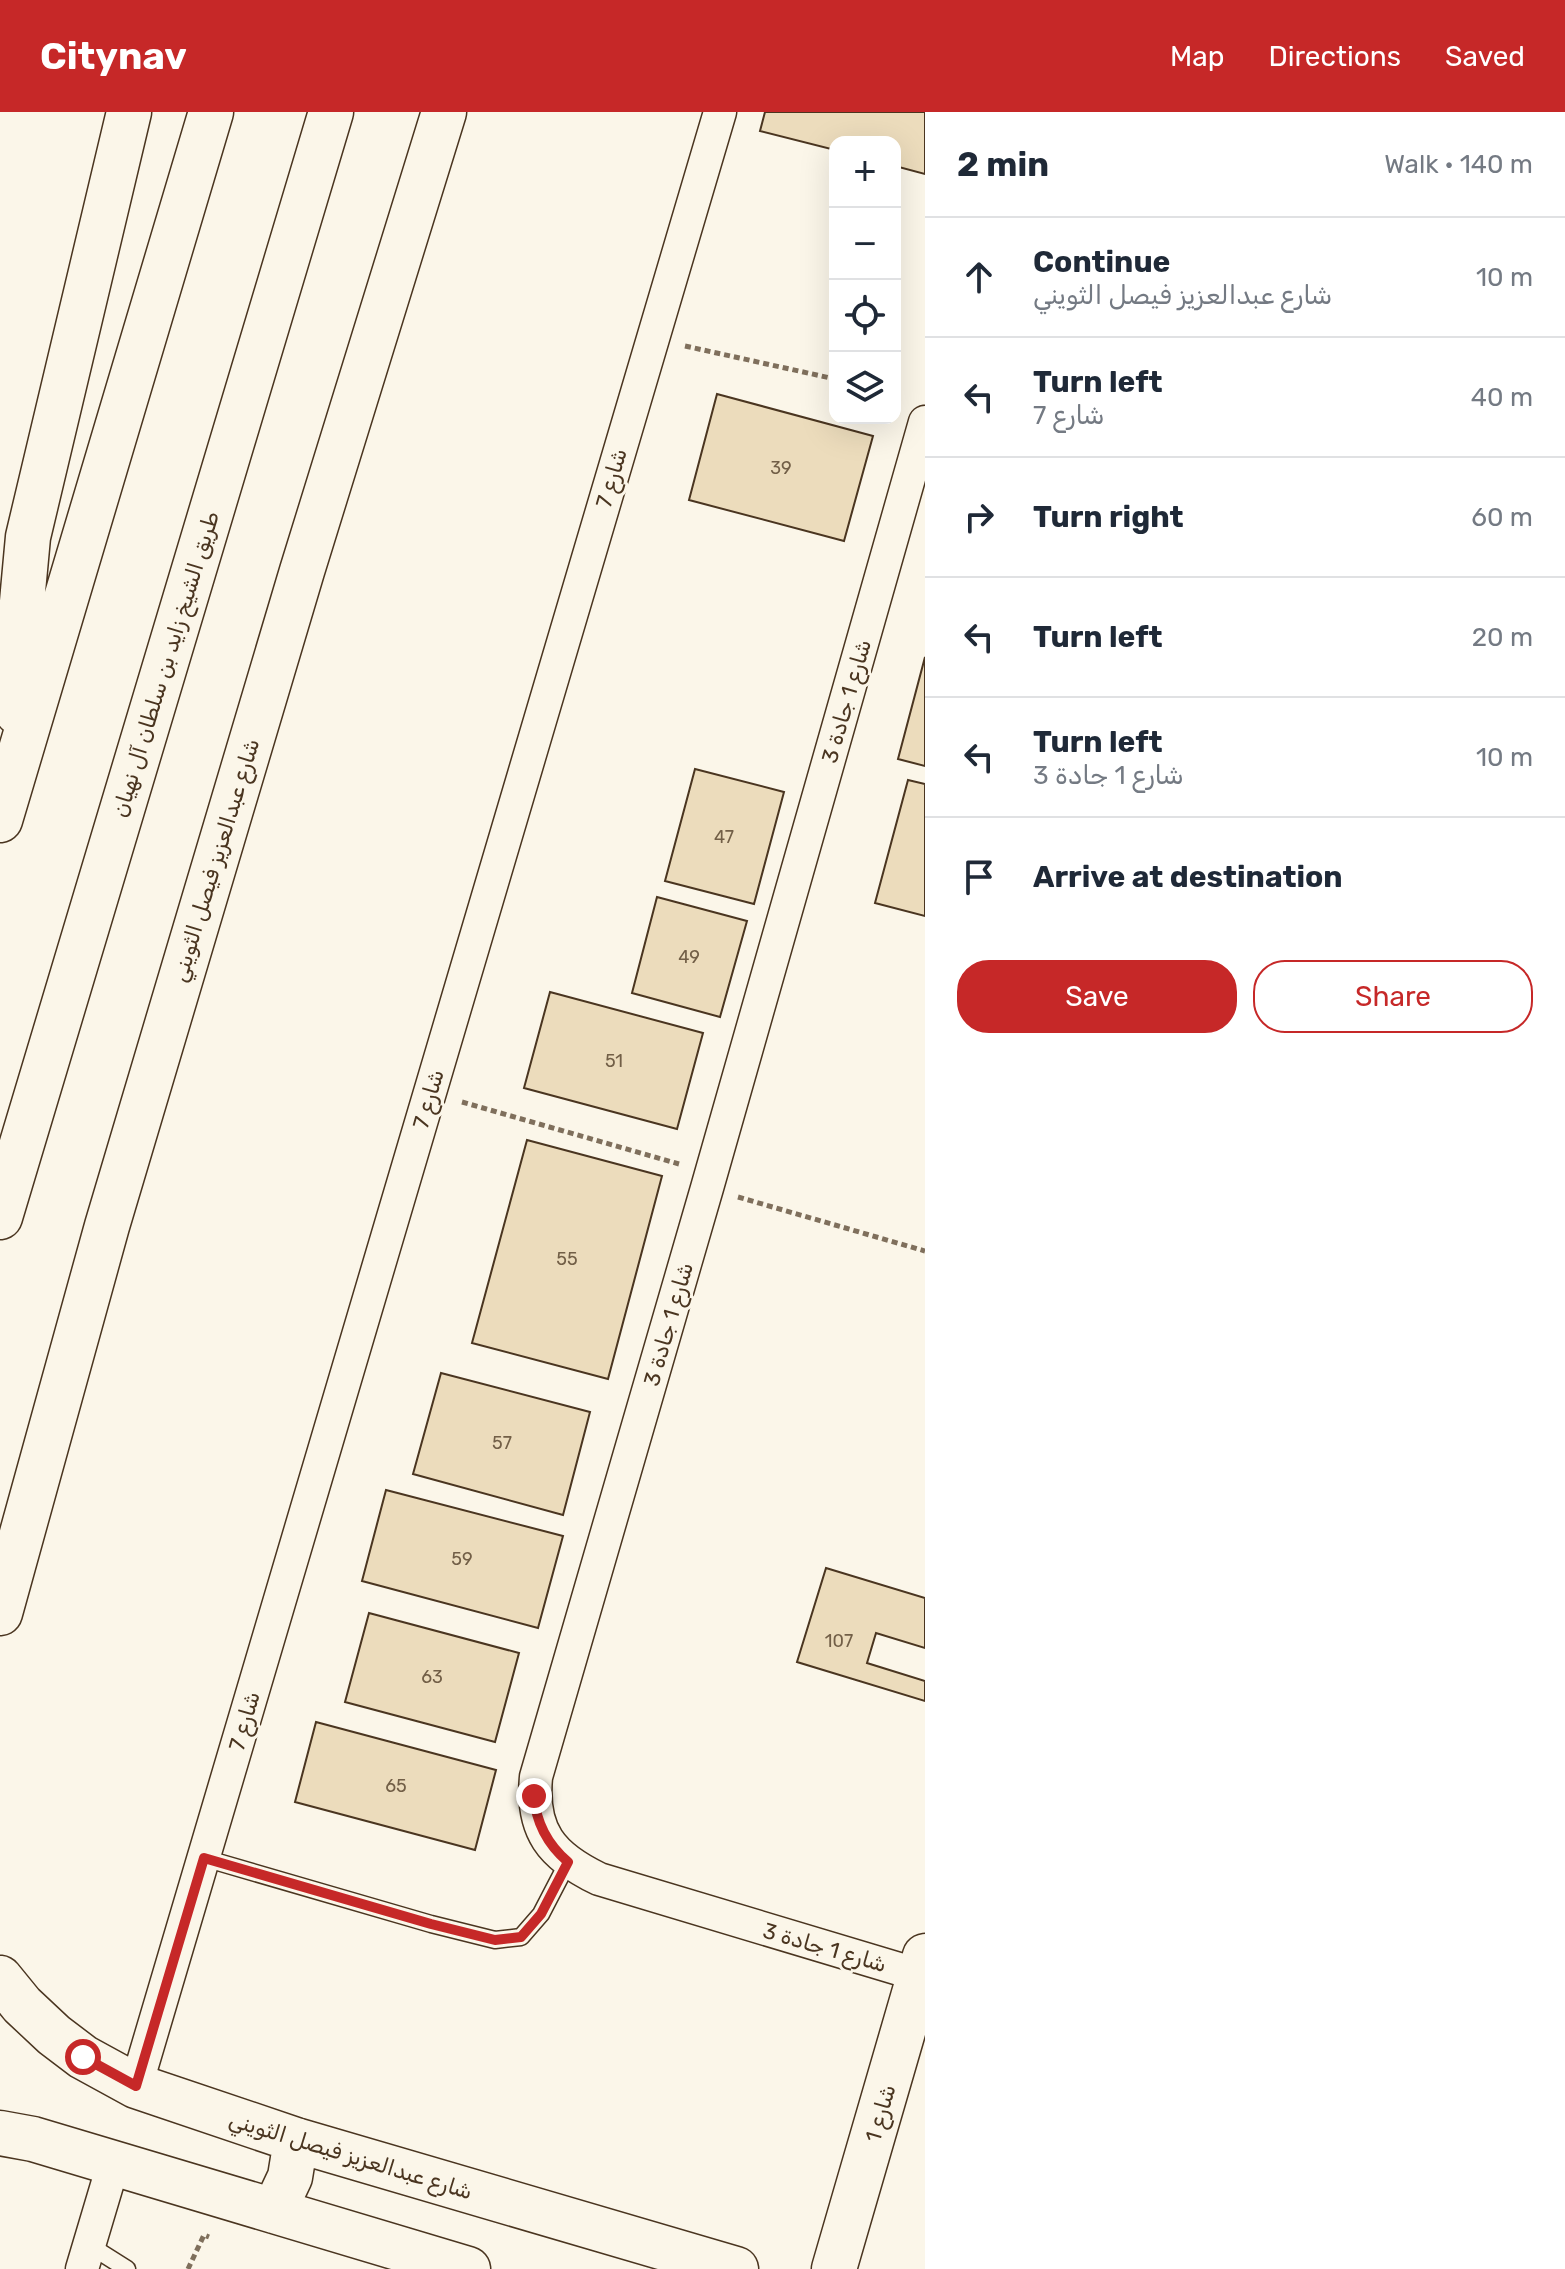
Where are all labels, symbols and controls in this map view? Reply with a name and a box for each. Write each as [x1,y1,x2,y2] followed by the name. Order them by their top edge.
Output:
[40,33,187,79] text: Citynav
[1170,40,1224,73] text: Map
[1268,40,1401,73] text: Directions
[1445,40,1525,73] text: Saved
[829,136,901,424] map controls
[829,136,901,208] button: +
[957,144,1049,185] text: 2 min
[1384,149,1533,180] text: Walk · 140 m
[829,208,901,280] button: −
[1033,244,1170,280] text: Continue
[957,255,1001,299] icon: ahead
[1476,262,1533,293] text: 10 m
[829,280,901,352] button: locate
[1033,280,1332,311] text: شارع عبدالعزيز فيصل الثويني
[829,352,901,424] button: layers
[1033,364,1163,400] text: Turn left
[957,375,1001,419] icon: left
[1471,382,1533,413] text: 40 m
[1033,400,1105,431] text: شارع 7
[590,445,635,512] street label: شارع 7
[770,457,792,479] house number: 39
[957,495,1001,539] icon: right
[1033,499,1184,535] text: Turn right
[1471,502,1533,533] text: 60 m
[106,508,227,821] street label: طريق الشيخ زايد بن سلطان آل نهيان
[957,615,1001,659] icon: left
[1033,619,1163,655] text: Turn left
[1472,622,1533,653] text: 20 m
[816,636,879,767] street label: شارع 1 جادة 3
[1033,724,1163,760] text: Turn left
[166,735,268,986] street label: شارع عبدالعزيز فيصل الثويني
[957,735,1001,779] icon: left
[1476,742,1533,773] text: 10 m
[1033,760,1184,791] text: شارع 1 جادة 3
[714,826,734,848] house number: 47
[957,855,1001,899] icon: arrive
[1033,859,1343,895] text: Arrive at destination
[678,946,700,968] house number: 49
[957,960,1237,1033] button: Save
[1253,960,1533,1033] button: Share
[605,1050,623,1072] house number: 51
[407,1066,452,1133] street label: شارع 7
[556,1248,578,1270] house number: 55
[638,1259,701,1390] street label: شارع 1 جادة 3
[492,1432,512,1454] house number: 57
[451,1548,473,1570] house number: 59
[825,1630,853,1652] house number: 107
[421,1666,443,1688] house number: 63
[223,1688,268,1755] street label: شارع 7
[385,1775,407,1797] house number: 65
[516,1778,552,1814] route end
[759,1917,890,1980] street label: شارع 1 جادة 3
[65,2039,101,2075] route start
[859,2081,903,2146] street label: شارع 1
[225,2106,476,2208] street label: شارع عبدالعزيز فيصل الثويني

